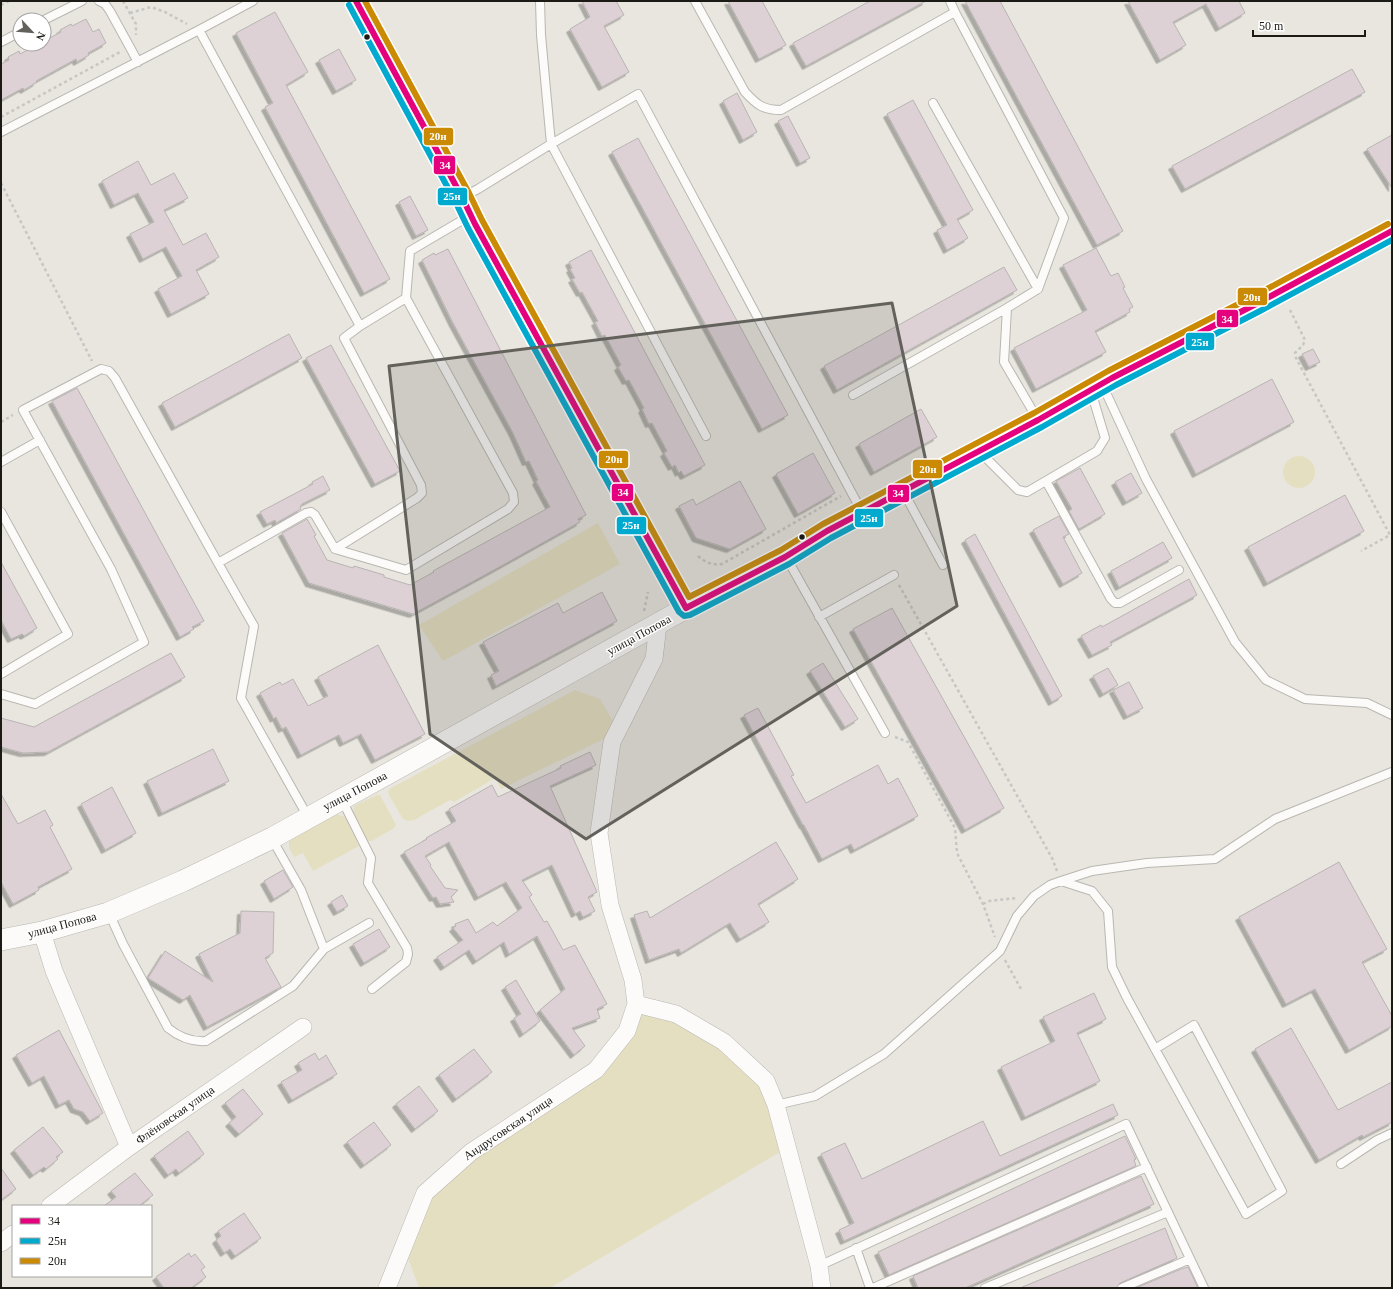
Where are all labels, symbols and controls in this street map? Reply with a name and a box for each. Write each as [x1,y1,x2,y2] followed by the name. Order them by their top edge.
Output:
[12,12,52,52] north arrow
[1253,12,1365,38] scale bar
[1259,19,1284,33] text: 50 m
[34,30,48,43] text: N
[362,32,372,42] unlabelled marker
[423,127,454,146] line badge: 20н
[429,130,447,142] text: 20н
[433,155,456,175] line badge: 34
[440,159,451,171] text: 34
[437,187,468,206] line badge: 25н
[443,190,461,202] text: 25н
[1237,287,1268,306] line badge: 20н
[1243,291,1261,303] text: 20н
[1216,309,1239,328] line badge: 34
[1222,313,1233,325] text: 34
[1185,332,1215,351] line badge: 25н
[1191,336,1209,348] text: 25н
[598,450,629,469] line badge: 20н
[605,453,623,465] text: 20н
[912,459,943,479] line badge: 20н
[919,463,937,475] text: 20н
[611,483,634,502] line badge: 34
[887,484,910,503] line badge: 34
[618,486,629,498] text: 34
[893,487,904,499] text: 34
[854,508,884,528] line badge: 25н
[860,512,878,524] text: 25н
[616,516,647,535] line badge: 25н
[622,519,640,531] text: 25н
[797,532,807,542] unlabelled marker
[605,611,674,658] street label: улица Попова
[321,768,390,814] street label: улица Попова
[26,909,99,941] street label: улица Попова
[133,1082,218,1147] street label: Флёновская улица
[461,1093,556,1163] street label: Андрусовская улица
[12,1205,152,1277] legend
[48,1214,60,1228] text: 34
[48,1234,67,1248] text: 25н
[48,1254,67,1268] text: 20н

